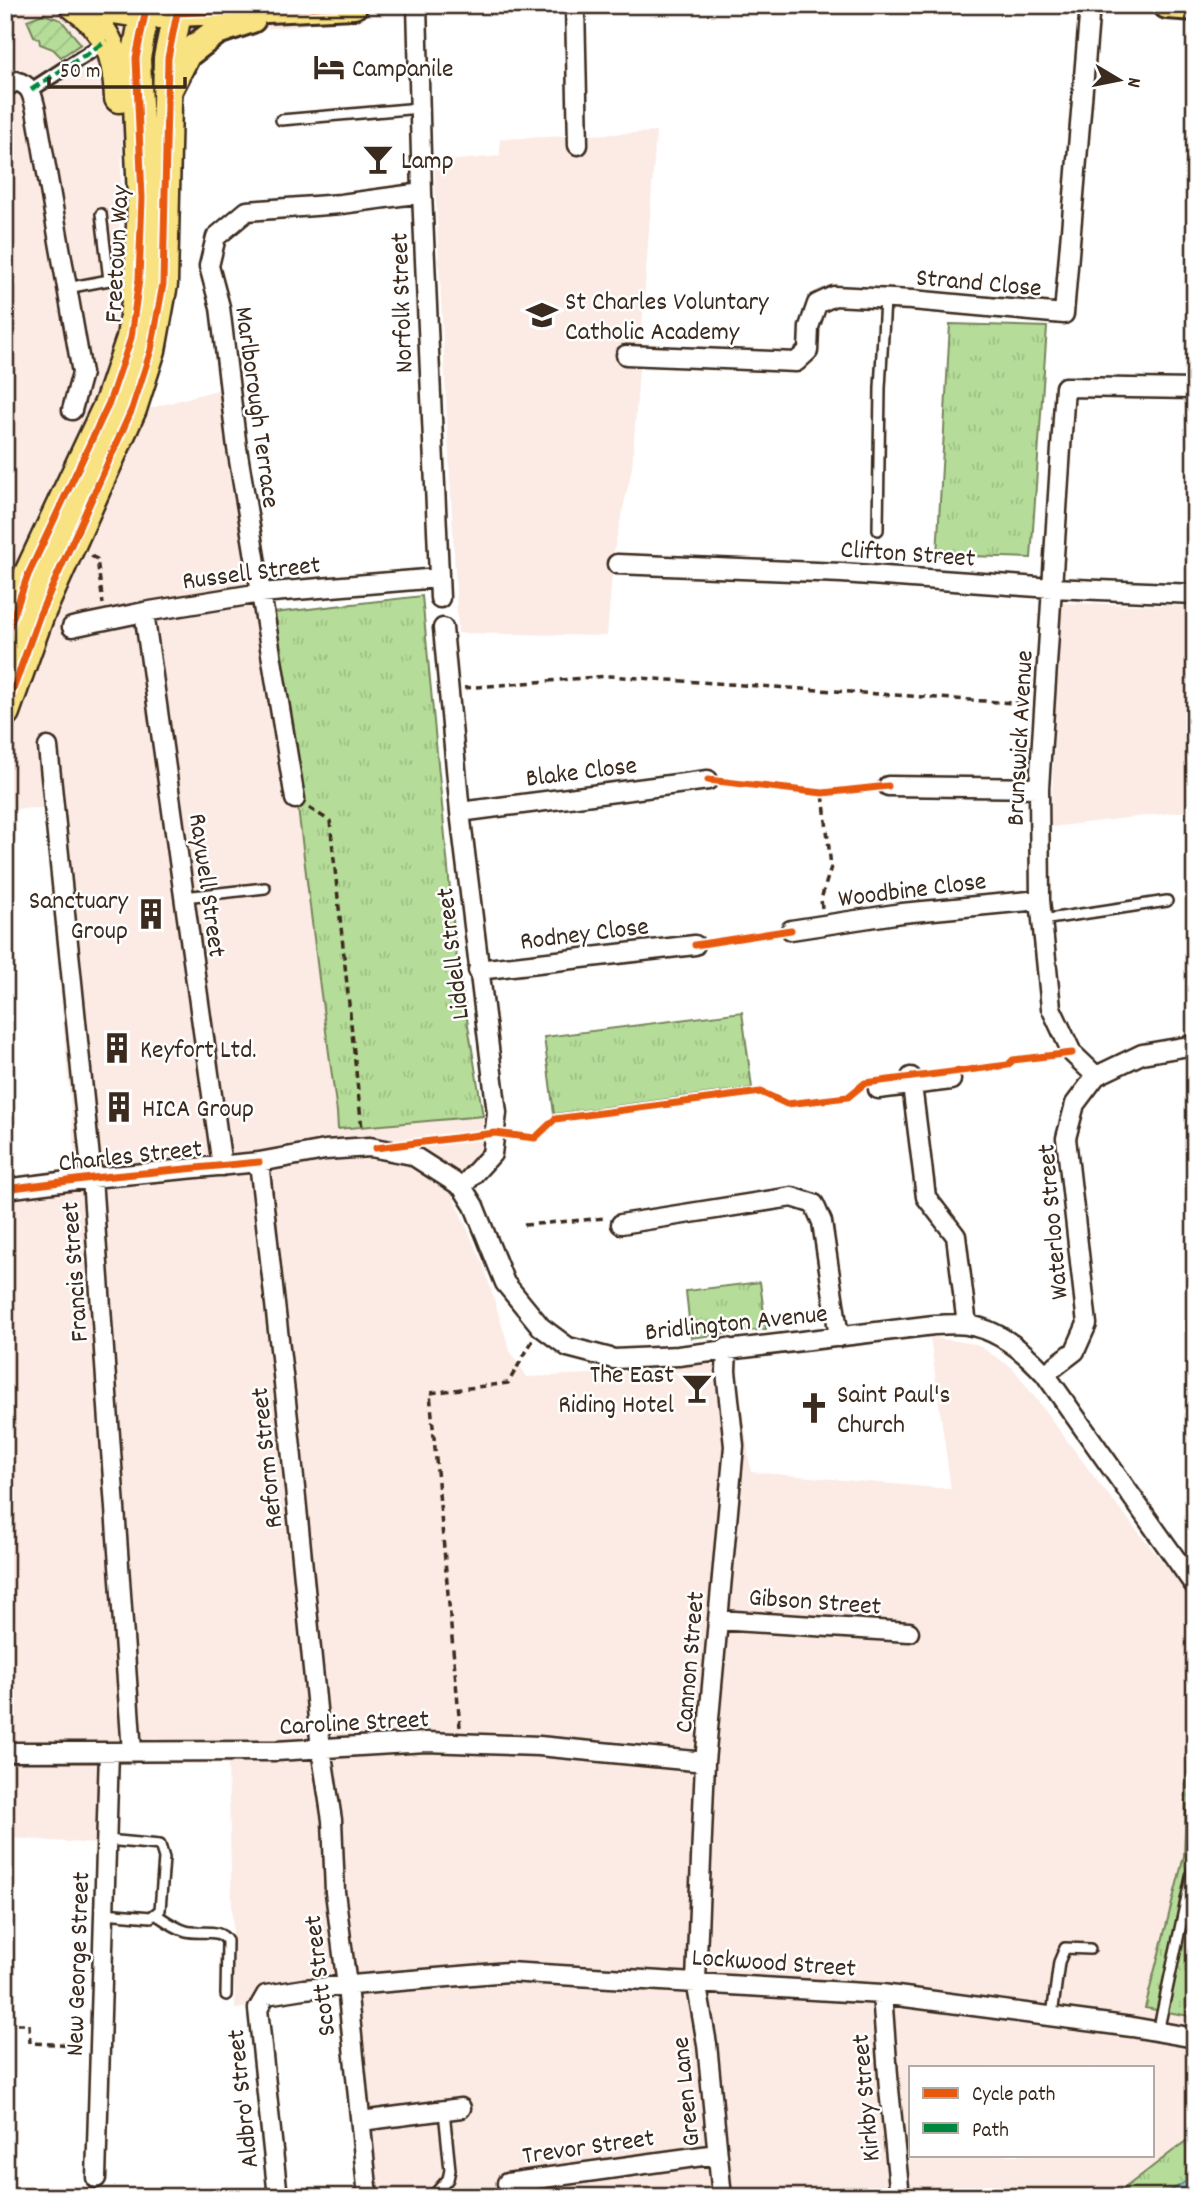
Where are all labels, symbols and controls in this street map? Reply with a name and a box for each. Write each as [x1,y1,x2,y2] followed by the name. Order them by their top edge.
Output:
[49,46,186,90] scale bar
[1084,46,1154,116] north arrow
[312,50,346,84] hotel icon: Campanile
[352,52,453,89] place label: Campanile
[60,58,100,88] text: 50 m
[1118,75,1146,89] text: N
[361,142,395,176] bar icon: Lamp
[401,144,454,181] place label: Lamp
[96,184,141,324] street label: Freetown Way
[383,231,424,374] street label: Norfolk Street
[914,261,1043,308] street label: Strand Close
[565,285,769,352] place label: St Charles Voluntary Catholic Academy
[525,298,559,332] school or university icon: St Charles Voluntary Catholic Academy
[223,304,288,511] street label: Marlborough Terrace
[839,532,977,579] street label: Clifton Street
[180,548,323,601] street label: Russell Street
[998,649,1045,827] street label: Brunswick Avenue
[524,748,639,799] street label: Blake Close
[177,811,234,960] street label: Raywell Street
[836,864,988,919] street label: Woodbine Close
[29,884,128,951] place label: Sanctuary Group
[428,885,481,1022] street label: Liddell Street
[134,897,168,931] building icon: Sanctuary Group
[518,909,651,962] street label: Rodney Close
[100,1031,134,1065] building icon: Keyfort Ltd.
[140,1033,257,1070] place label: Keyfort Ltd.
[102,1090,136,1124] building icon: HICA Group
[142,1092,254,1129] place label: HICA Group
[57,1131,204,1183] street label: Charles Street
[1029,1142,1080,1301] street label: Waterloo Street
[53,1200,100,1343] street label: Francis Street
[643,1296,830,1352] street label: Bridlington Avenue
[558,1358,674,1425] place label: The East Riding Hotel
[680,1371,714,1405] bar icon: The East Riding Hotel
[837,1378,950,1445] place label: Saint Paul's Church
[243,1385,294,1530] street label: Reform Street
[797,1391,831,1425] church icon: Saint Paul's Church
[747,1580,883,1627] street label: Gibson Street
[667,1590,716,1735] street label: Cannon Street
[278,1702,430,1747] street label: Caroline Street
[58,1871,101,2057] street label: New George Street
[296,1912,347,2038] street label: Scott Street
[690,1940,858,1989] street label: Lockwood Street
[219,2027,270,2170] street label: Aldbro' Street
[843,2032,891,2163] street label: Kirkby Street
[663,2035,712,2148] street label: Green Lane
[909,2066,1154,2156] legend
[972,2081,1055,2111] text: Cycle path
[972,2117,1009,2147] text: Path
[520,2121,657,2176] street label: Trevor Street

